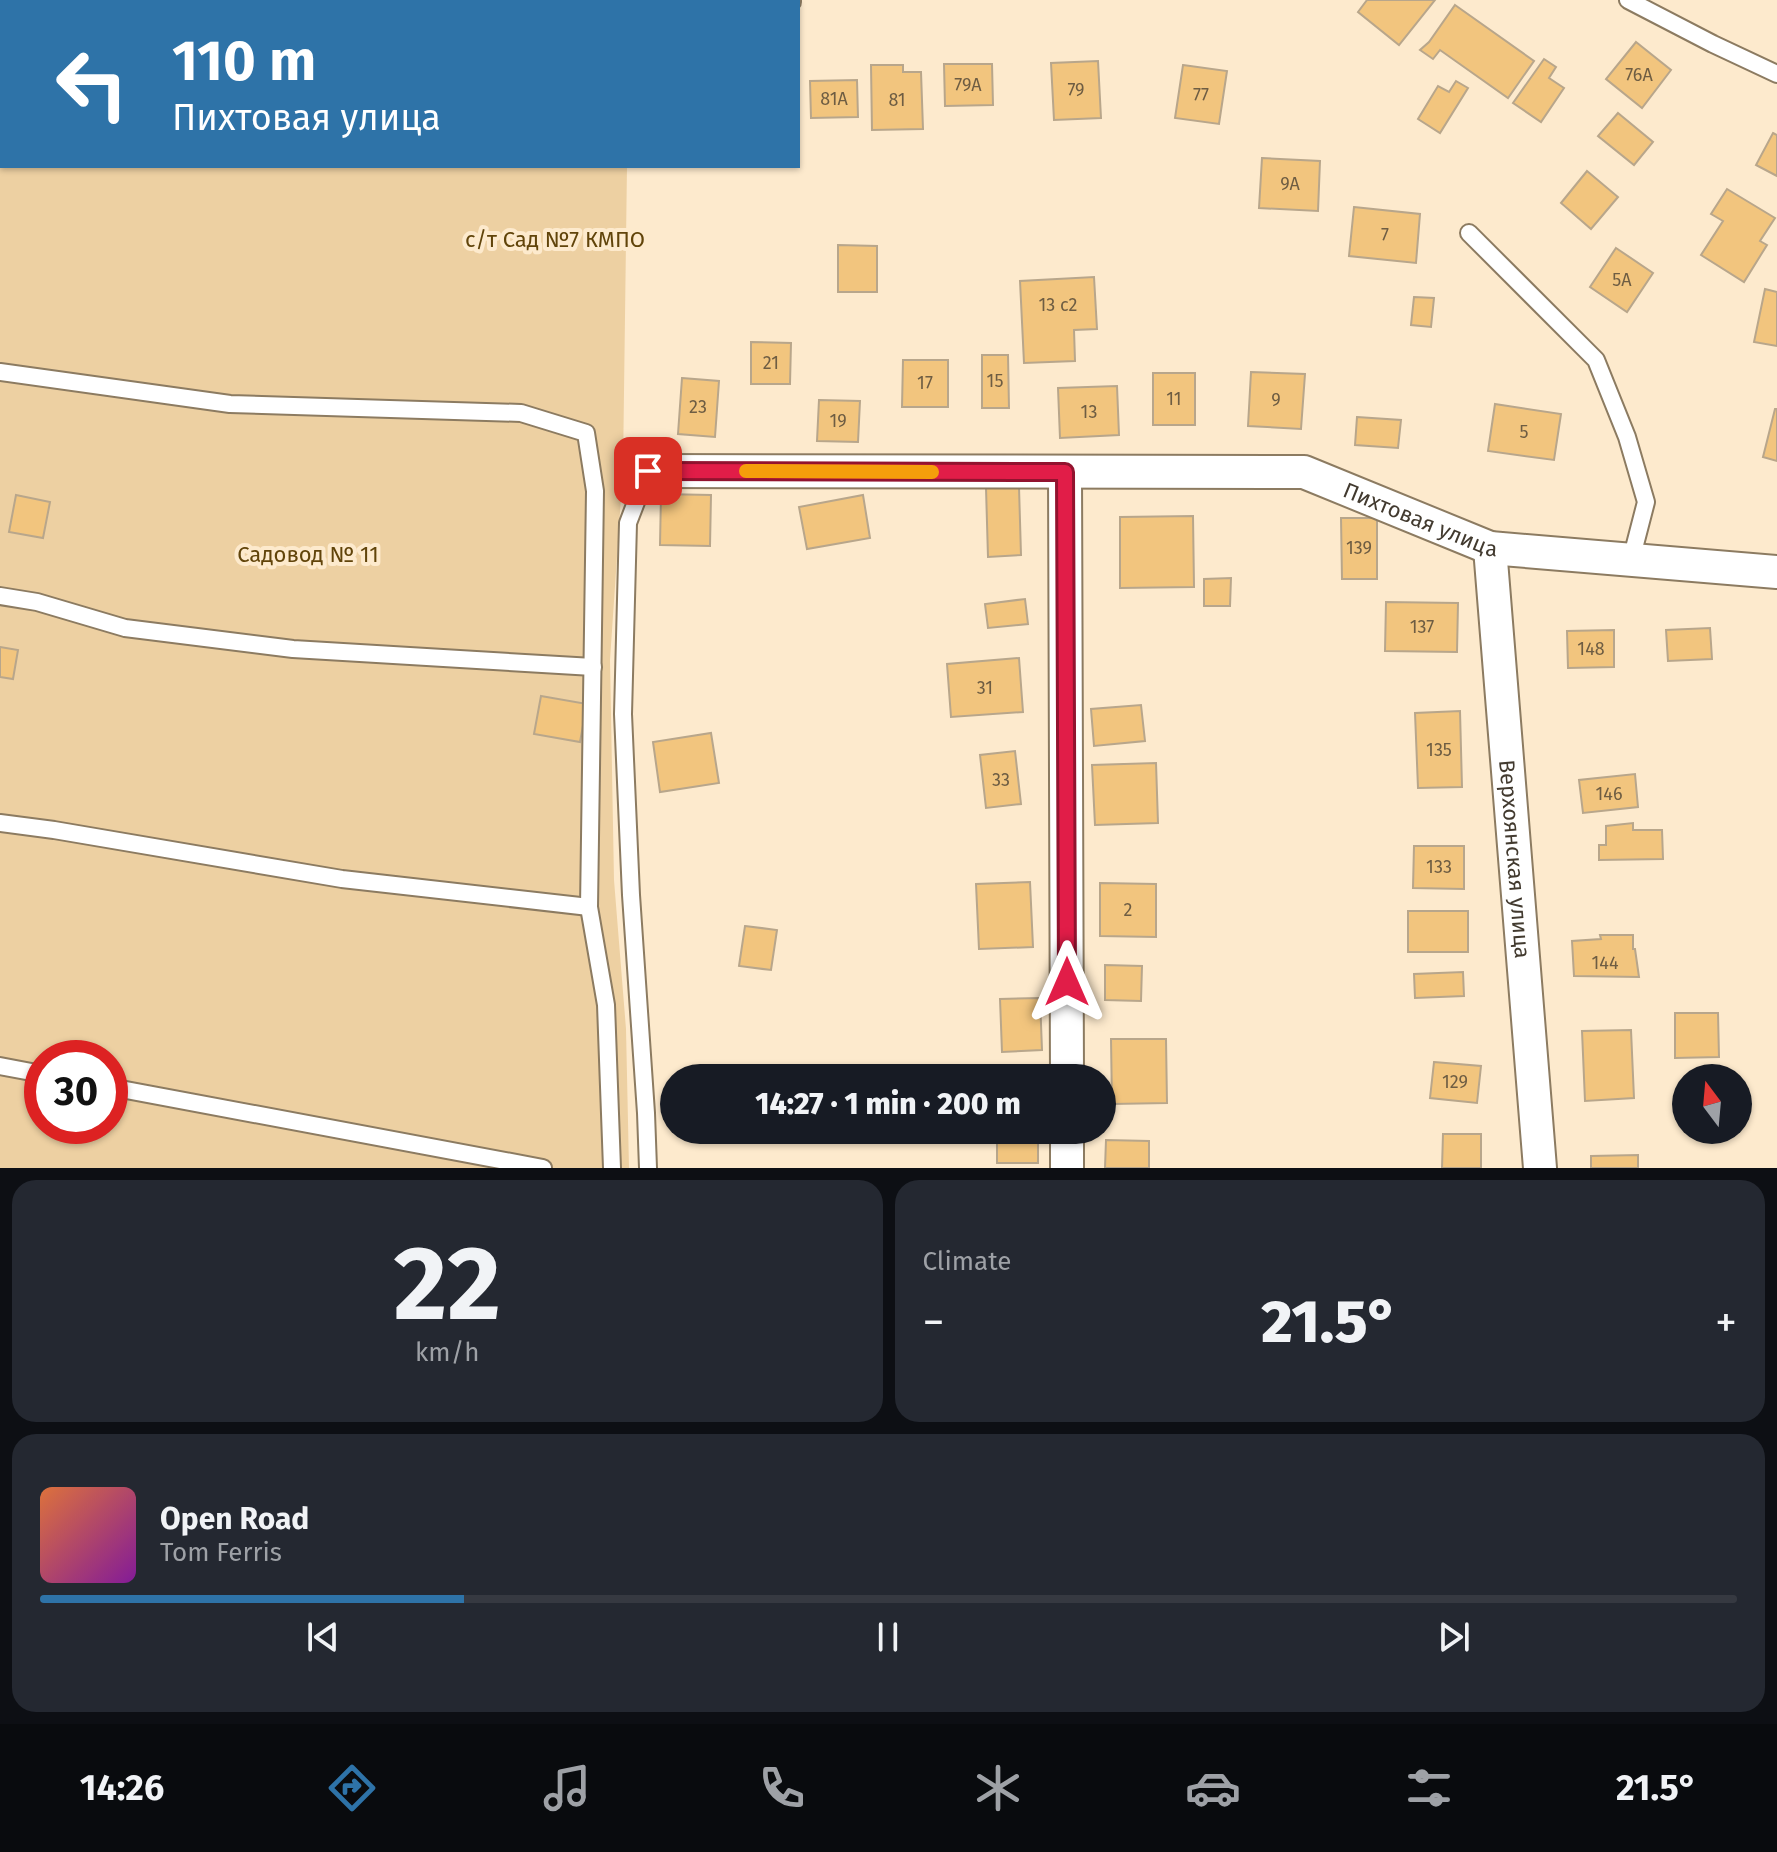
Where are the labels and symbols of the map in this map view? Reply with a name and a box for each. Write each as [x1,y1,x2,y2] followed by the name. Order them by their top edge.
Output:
[1625,64,1653,86] house number: 76А
[954,74,982,96] house number: 79А
[1067,79,1085,101] house number: 79
[1193,84,1209,106] house number: 77
[820,88,848,110] house number: 81А
[888,89,906,111] house number: 81
[1280,173,1300,195] house number: 9А
[1381,224,1389,246] house number: 7
[465,226,645,253] park label: с/т Сад №7 КМПО
[1612,269,1632,291] house number: 5А
[1038,294,1078,316] house number: 13 с2
[763,352,779,374] house number: 21
[987,370,1003,392] house number: 15
[917,372,933,394] house number: 17
[1166,388,1182,410] house number: 11
[1271,389,1281,411] house number: 9
[689,396,707,418] house number: 23
[1081,401,1097,423] house number: 13
[829,410,847,432] house number: 19
[1519,421,1529,443] house number: 5
[614,437,682,505] pin
[1339,476,1498,562] street label: Пихтовая улица
[1346,537,1372,559] house number: 139
[237,541,379,568] park label: Садовод № 11
[1410,616,1434,638] house number: 137
[1577,638,1605,660] house number: 148
[977,677,993,699] house number: 31
[1426,739,1452,761] house number: 135
[1494,759,1537,959] street label: Верхоянская улица
[992,769,1010,791] house number: 33
[1596,783,1622,805] house number: 146
[1426,856,1452,878] house number: 133
[1124,899,1133,921] house number: 2
[1025,940,1109,1024] position arrow
[1592,952,1619,974] house number: 144
[24,1040,128,1144] speed limit sign: 30
[1672,1064,1752,1144] north arrow
[1442,1071,1468,1093] house number: 129

